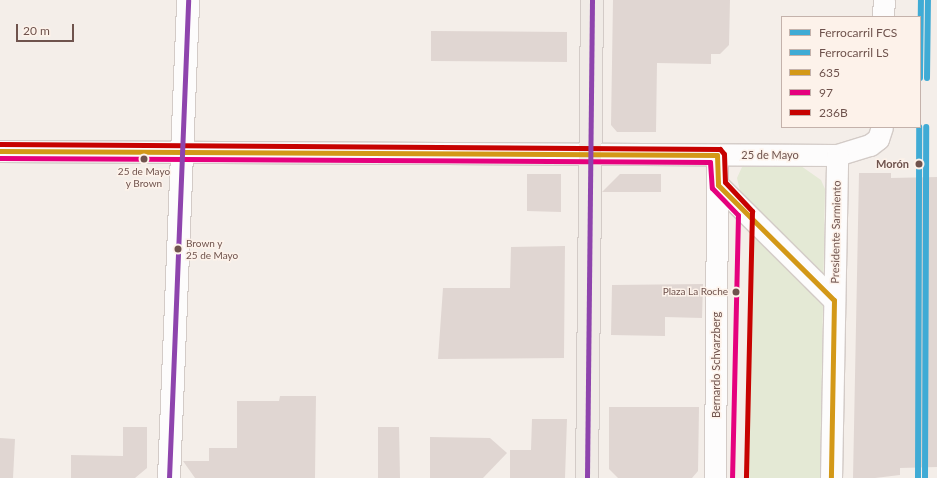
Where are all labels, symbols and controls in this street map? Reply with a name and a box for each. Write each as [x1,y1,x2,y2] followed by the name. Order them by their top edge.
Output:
[18,16,76,42] scale bar
[781,16,921,128] legend
[23,23,50,38] text: 20 m
[819,25,897,40] text: Ferrocarril FCS
[819,45,889,60] text: Ferrocarril LS
[819,65,840,80] text: 635
[819,85,833,100] text: 97
[819,105,848,120] text: 236B
[741,148,799,162] street label: 25 de Mayo
[139,154,149,164] marker: 25 de Mayo y Brown
[876,157,909,171] place label: Morón
[912,157,926,171] marker: Morón
[118,165,170,188] place label: 25 de Mayo y Brown
[829,180,843,284] street label: Presidente Sarmiento
[186,237,238,260] place label: Brown y 25 de Mayo
[173,244,183,254] marker: Brown y 25 de Mayo
[663,286,728,298] place label: Plaza La Roche
[731,287,741,297] marker: Plaza La Roche
[709,312,723,418] street label: Bernardo Schvarzberg

